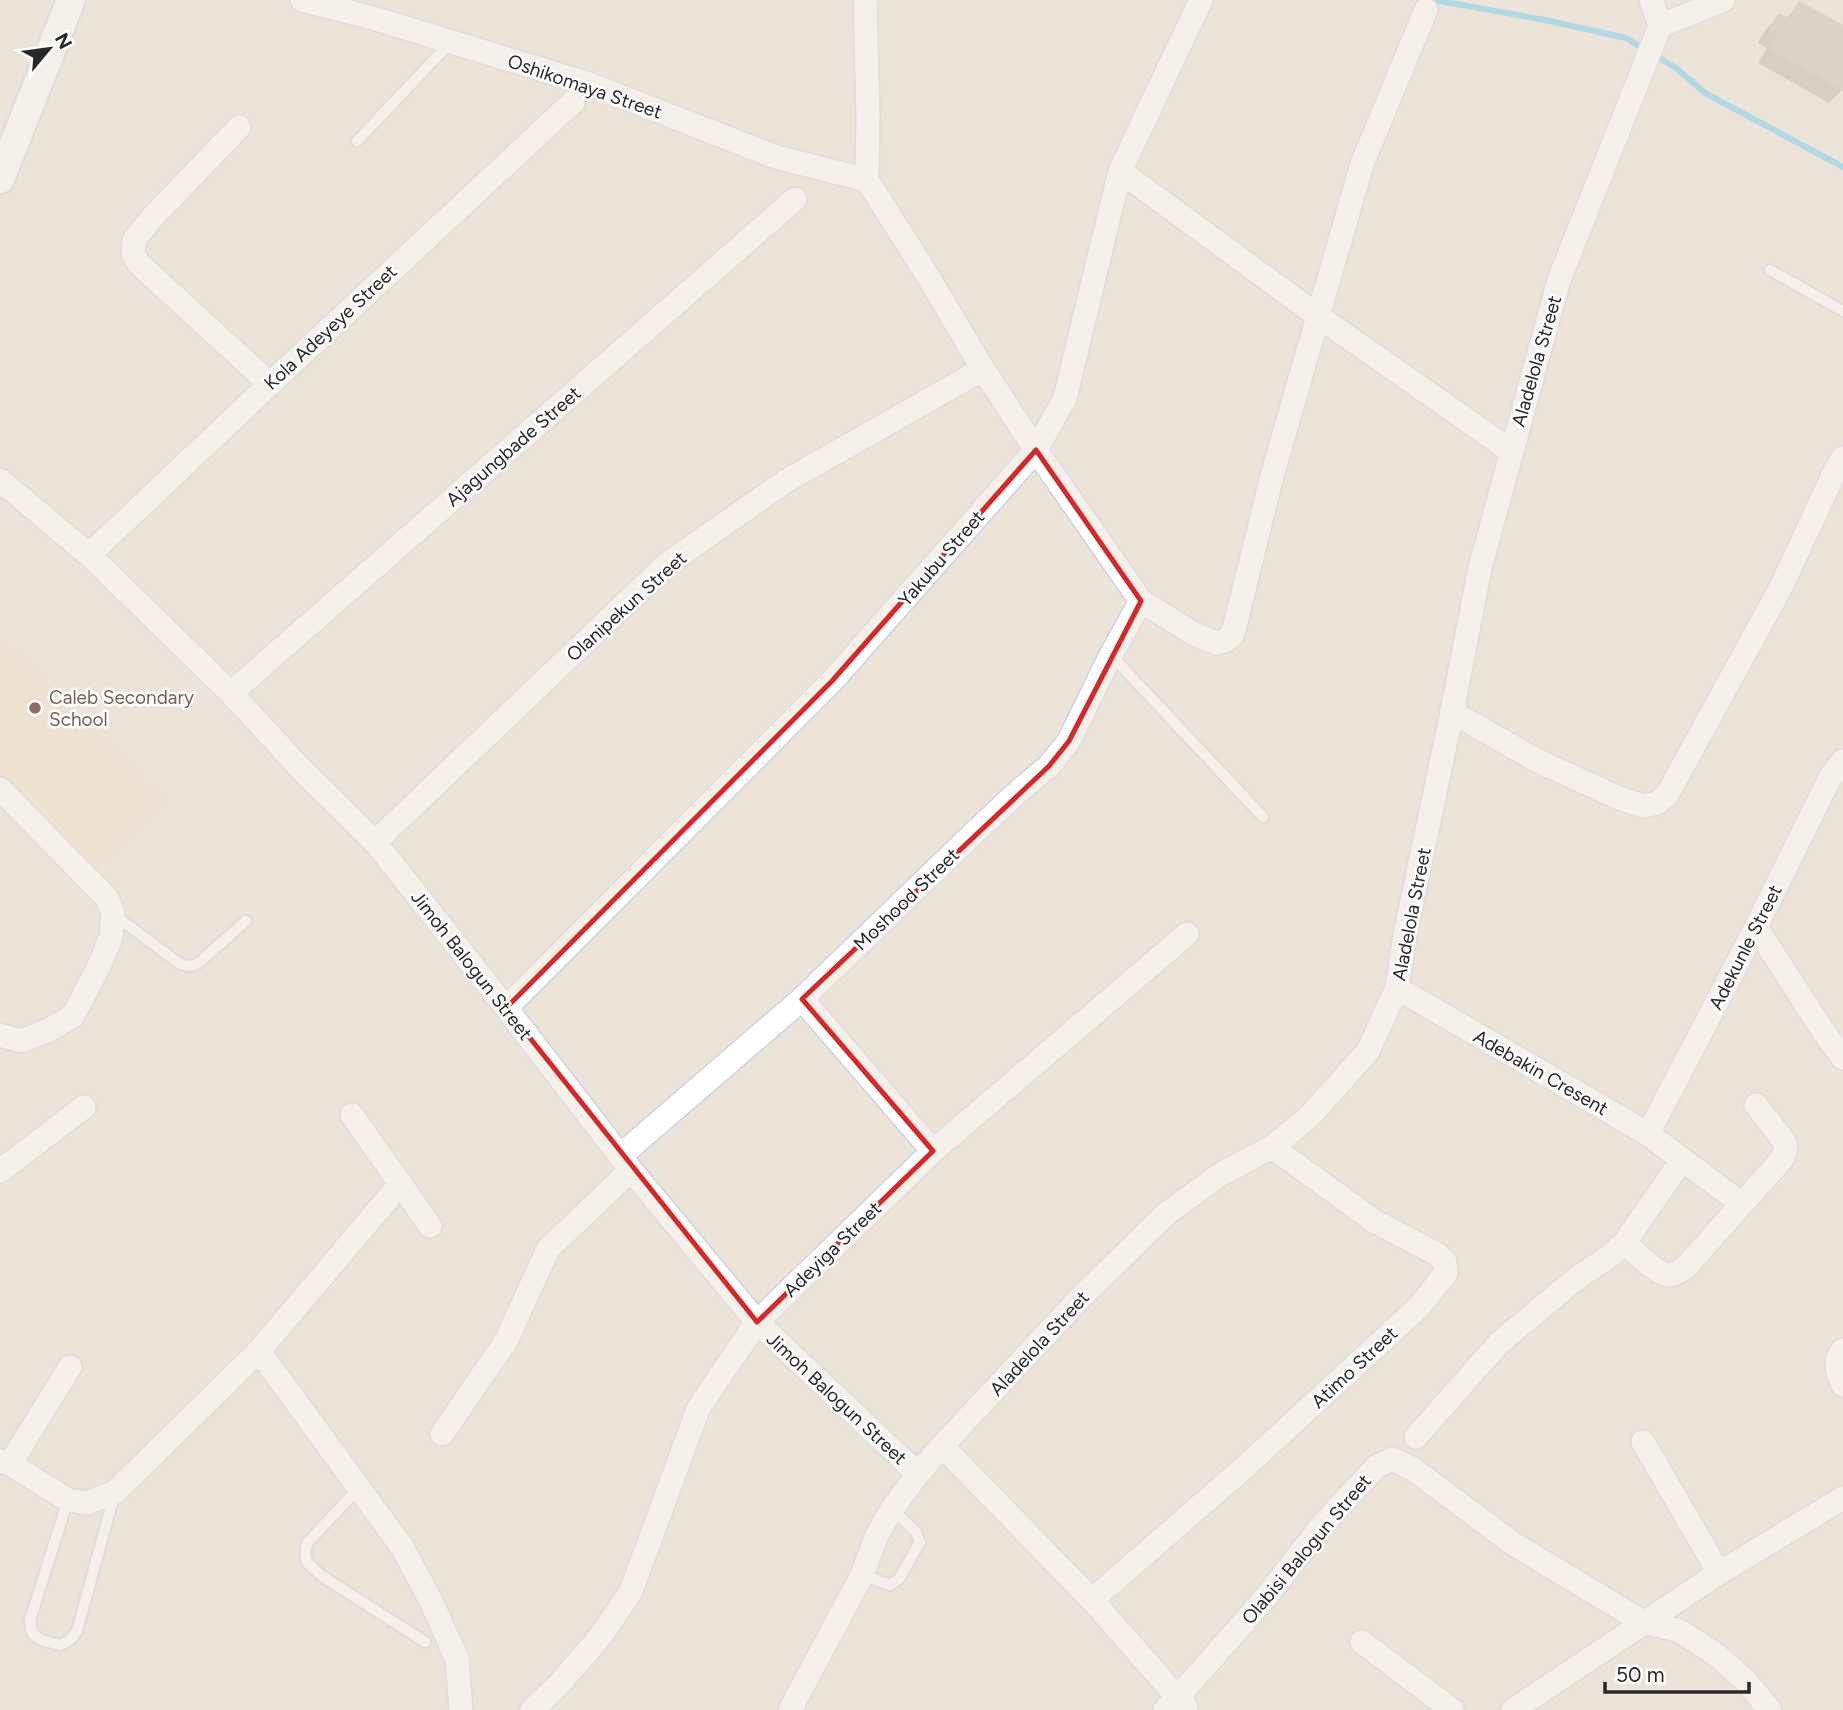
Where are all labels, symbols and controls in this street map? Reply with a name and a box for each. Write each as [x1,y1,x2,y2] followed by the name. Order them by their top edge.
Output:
[14,14,84,84] north arrow
[50,29,77,53] text: N
[505,49,665,124] street label: Oshikomaya Street
[259,260,401,395] street label: Kola Adeyeye Street
[1507,293,1566,429] street label: Aladelola Street
[441,381,586,511] street label: Ajagungbade Street
[894,506,989,611] street label: Yakubu Street
[562,546,691,666] street label: Olanipekun Street
[49,686,194,731] place label: Caleb Secondary School
[27,700,43,716] marker: Caleb Secondary School
[849,843,964,955] street label: Moshood Street
[1387,846,1436,983] street label: Aladelola Street
[1704,881,1787,1014] street label: Adekunle Street
[406,886,537,1045] street label: Jimoh Balogun Street
[1469,1025,1612,1120] street label: Adebakin Cresent
[779,1197,886,1302] street label: Adeyiga Street
[985,1286,1094,1401] street label: Aladelola Street
[1306,1322,1402,1413] street label: Atimo Street
[762,1327,912,1469] street label: Jimoh Balogun Street
[1237,1470,1376,1629] street label: Olabisi Balogun Street
[1605,1650,1748,1694] scale bar
[1616,1662,1665,1687] text: 50 m

